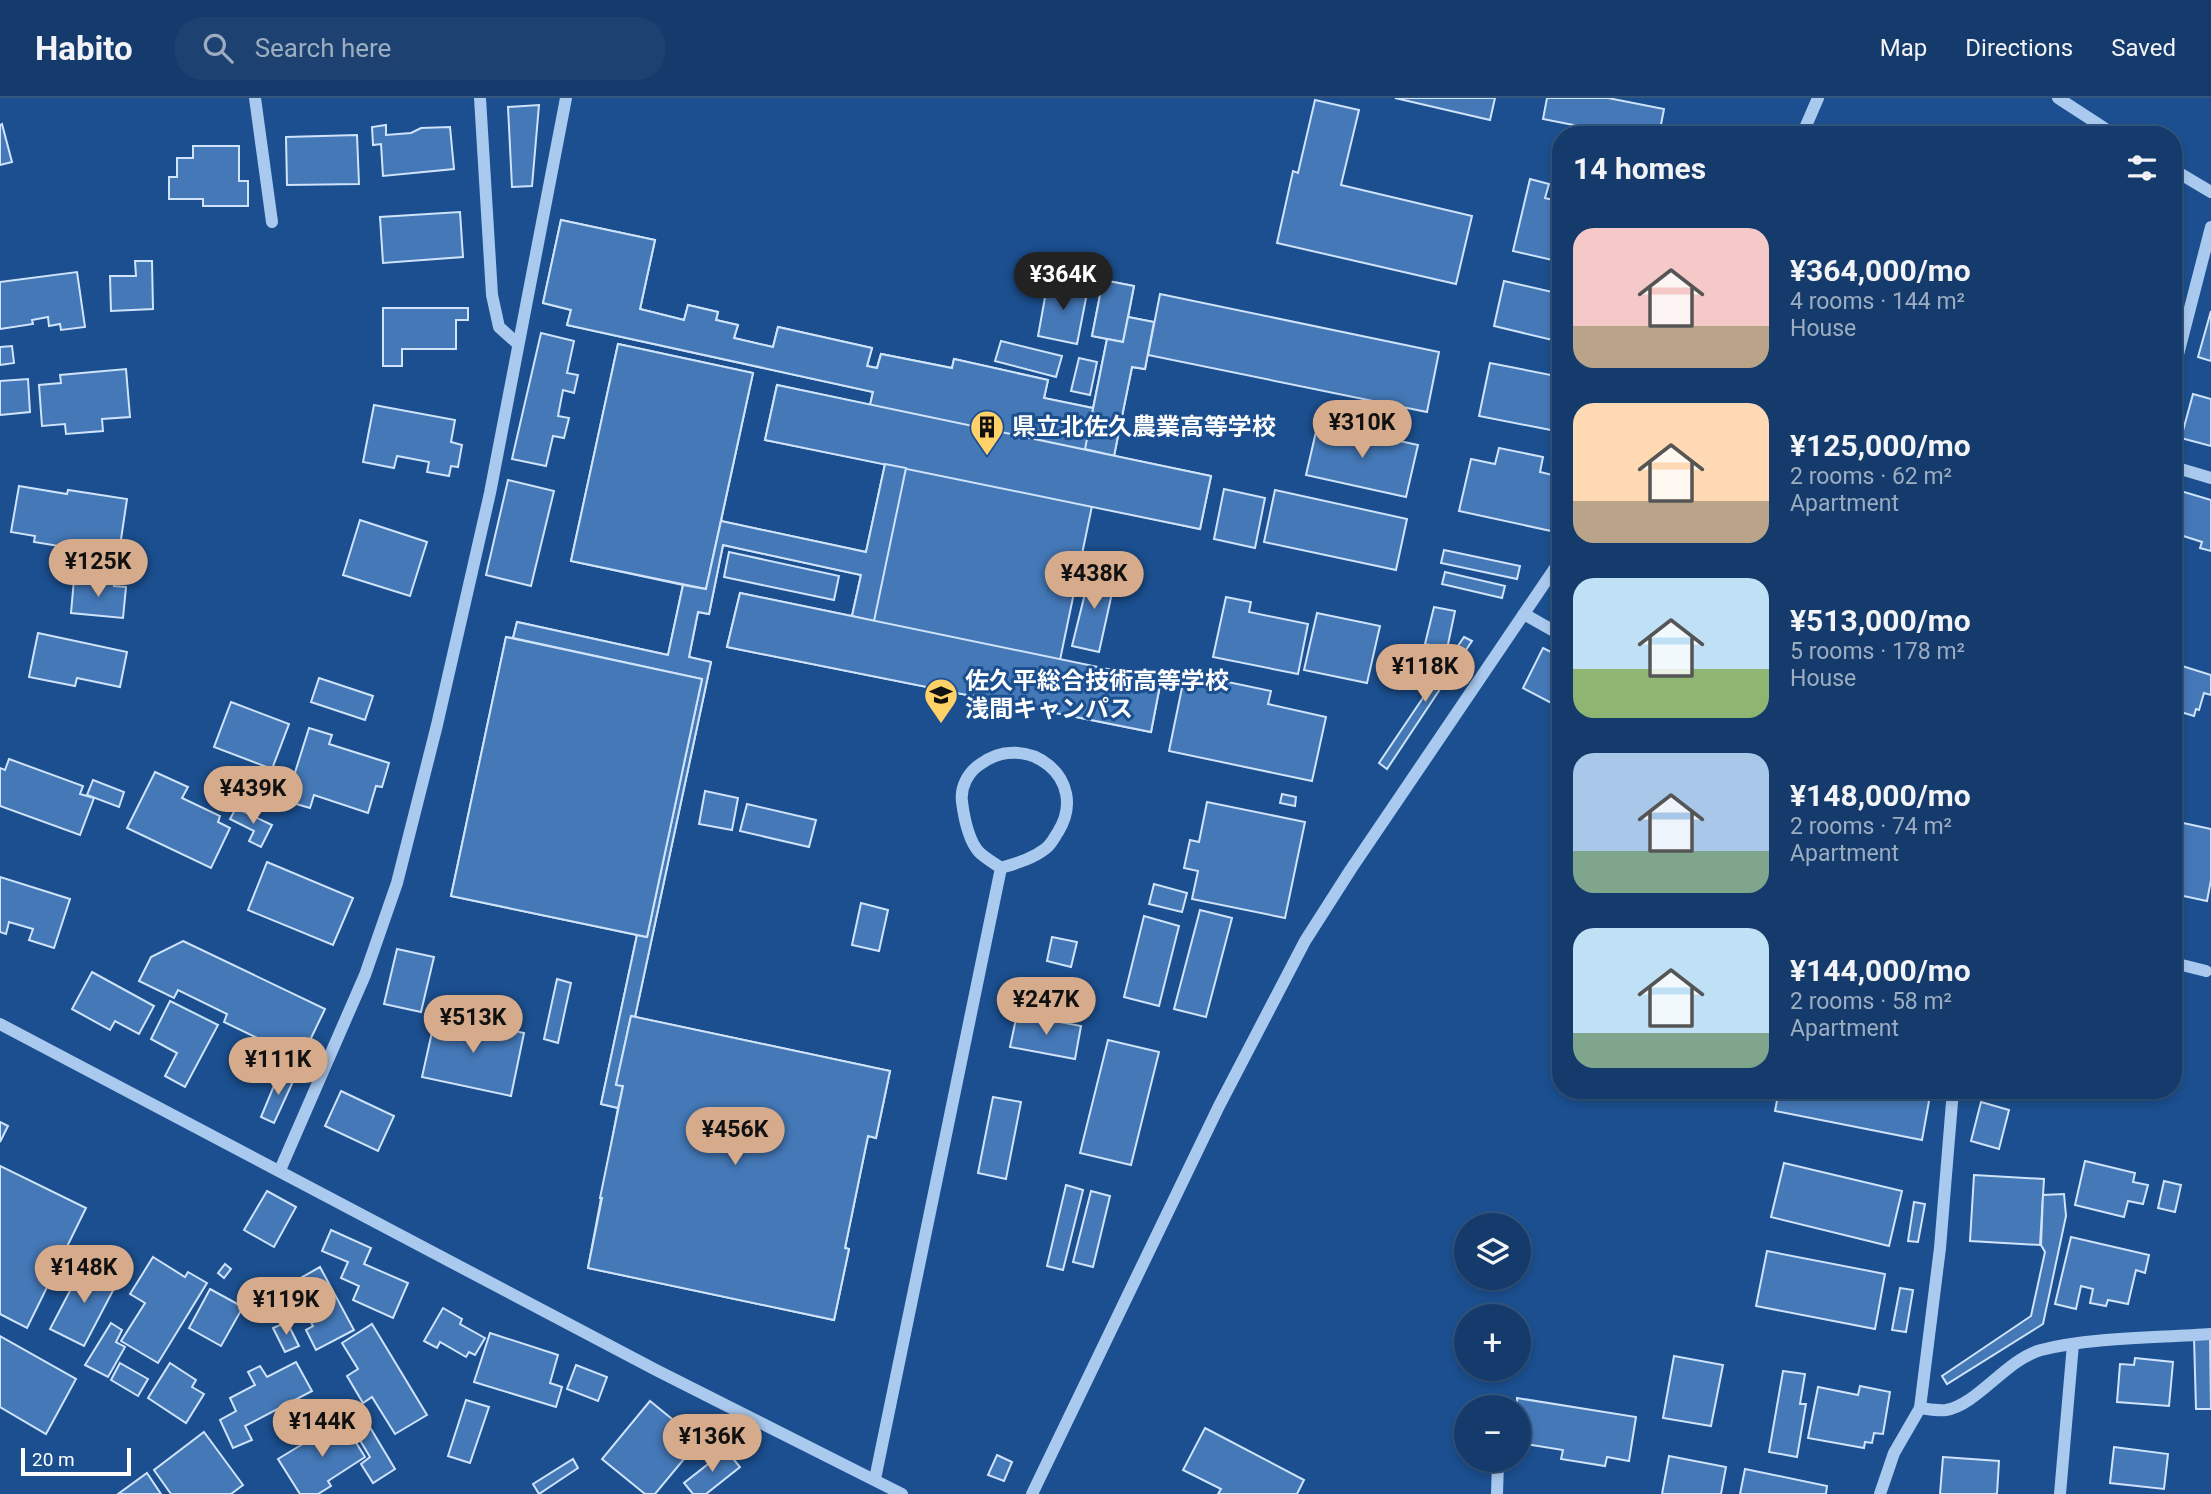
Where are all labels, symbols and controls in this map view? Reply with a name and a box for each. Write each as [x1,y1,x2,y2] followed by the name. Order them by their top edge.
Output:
[175,17,665,80] search box
[35,29,133,68] text: Habito
[199,29,237,67] icon: search
[255,33,391,63] text: Search here
[1880,34,1927,62] text: Map
[1965,34,2073,62] text: Directions
[2111,34,2176,62] text: Saved
[2123,149,2161,187] icon: filters
[1573,151,1706,186] text: 14 homes
[1014,252,1112,312] pin: ¥364K
[1790,253,1971,288] text: ¥364,000/mo
[1629,256,1713,340] icon: home
[1030,261,1096,288] text: ¥364K
[1790,288,1965,315] text: 4 rooms · 144 m²
[1790,315,1856,342] text: House
[1313,400,1411,460] pin: ¥310K
[968,408,1006,457] building icon: 県立北佐久農業高等学校
[1329,409,1395,436] text: ¥310K
[1012,413,1276,441] place label: 県立北佐久農業高等学校
[1790,428,1971,463] text: ¥125,000/mo
[1629,431,1713,515] icon: home
[1790,463,1952,490] text: 2 rooms · 62 m²
[1790,490,1899,517] text: Apartment
[49,540,147,599] pin: ¥125K
[65,548,131,575] text: ¥125K
[1045,552,1143,611] pin: ¥438K
[1061,560,1127,587] text: ¥438K
[1790,603,1971,638] text: ¥513,000/mo
[1629,606,1713,690] icon: home
[1790,638,1965,665] text: 5 rooms · 178 m²
[1376,644,1474,704] pin: ¥118K
[1392,653,1458,680] text: ¥118K
[1790,665,1856,692] text: House
[965,667,1229,723] place label: 佐久平総合技術高等学校 浅間キャンパス
[922,676,960,725] school or university icon: 佐久平総合技術高等学校 浅間キャンパス
[204,766,302,826] pin: ¥439K
[220,775,286,802] text: ¥439K
[1790,778,1971,813] text: ¥148,000/mo
[1629,781,1713,865] icon: home
[1790,813,1952,840] text: 2 rooms · 74 m²
[1790,840,1899,867] text: Apartment
[1790,953,1971,988] text: ¥144,000/mo
[1629,956,1713,1040] icon: home
[997,978,1095,1037] pin: ¥247K
[1013,986,1079,1013] text: ¥247K
[1790,988,1952,1015] text: 2 rooms · 58 m²
[424,996,522,1055] pin: ¥513K
[440,1004,506,1031] text: ¥513K
[1790,1015,1899,1042] text: Apartment
[229,1038,327,1097] pin: ¥111K
[245,1046,311,1073] text: ¥111K
[686,1108,784,1167] pin: ¥456K
[702,1116,768,1143] text: ¥456K
[1454,1213,1531,1472] map controls
[1454,1213,1531,1290] button: layers
[35,1246,133,1305] pin: ¥148K
[51,1254,117,1281] text: ¥148K
[237,1278,335,1337] pin: ¥119K
[253,1286,319,1313] text: ¥119K
[1454,1304,1531,1381] button: +
[1454,1395,1531,1472] button: −
[273,1400,371,1459] pin: ¥144K
[289,1408,355,1435] text: ¥144K
[663,1414,761,1474] pin: ¥136K
[679,1423,745,1450] text: ¥136K
[21,1445,131,1477] scale bar
[32,1448,75,1471] text: 20 m

